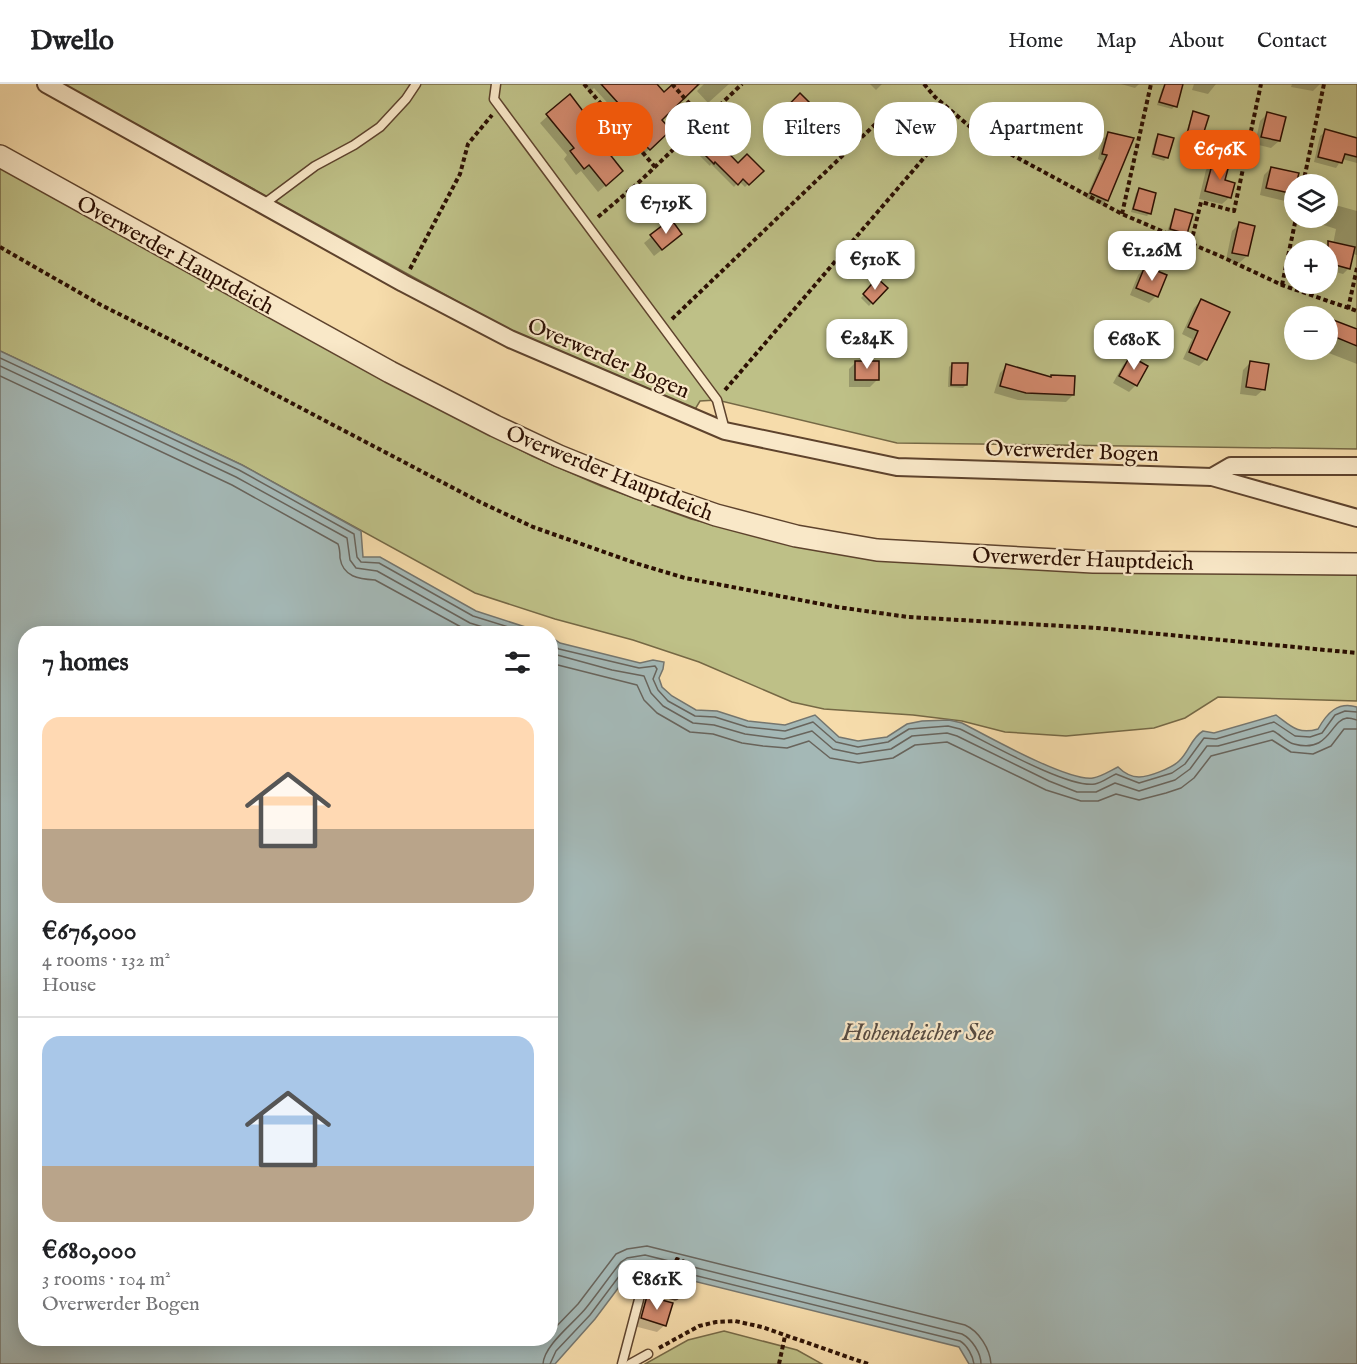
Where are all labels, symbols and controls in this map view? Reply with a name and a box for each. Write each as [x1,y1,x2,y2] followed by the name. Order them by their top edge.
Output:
[30,24,114,59] text: Dwello
[1008,28,1063,55] text: Home
[1096,28,1136,55] text: Map
[1169,28,1224,55] text: About
[1257,28,1327,55] text: Contact
[576,102,653,156] chip: Buy
[665,102,751,156] chip: Rent
[763,102,862,156] chip: Filters
[874,102,957,156] chip: New
[969,102,1104,156] chip: Apartment
[1178,130,1262,181] pin: €676K
[1194,137,1246,162] text: €676K
[1284,174,1338,360] map controls
[1284,174,1338,228] button: layers
[624,184,708,235] pin: €719K
[71,190,279,322] street label: Overwerder Hauptdeich
[640,191,692,216] text: €719K
[1103,231,1201,282] pin: €1.26M
[1122,238,1182,263] text: €1.26M
[833,240,917,291] pin: €510K
[1284,240,1338,294] button: +
[850,247,900,272] text: €510K
[1284,306,1338,360] button: −
[523,312,694,406] street label: Overwerder Bogen
[825,319,909,370] pin: €284K
[1092,320,1176,371] pin: €680K
[840,326,894,351] text: €284K
[1108,327,1160,352] text: €680K
[501,419,717,528] street label: Overwerder Hauptdeich
[985,435,1159,469] street label: Overwerder Bogen
[972,542,1194,578] street label: Overwerder Hauptdeich
[42,646,129,679] text: 7 homes
[501,646,534,679] icon: filters
[234,756,342,864] icon: home
[42,915,137,948] text: €676,000
[42,948,170,973] text: 4 rooms · 132 m²
[42,973,96,998] text: House
[841,1018,994,1049] water label: Hohendeicher See
[234,1075,342,1183] icon: home
[42,1234,136,1267] text: €680,000
[615,1260,699,1311] pin: €861K
[42,1267,171,1292] text: 3 rooms · 104 m²
[632,1267,682,1292] text: €861K
[42,1292,200,1317] text: Overwerder Bogen

